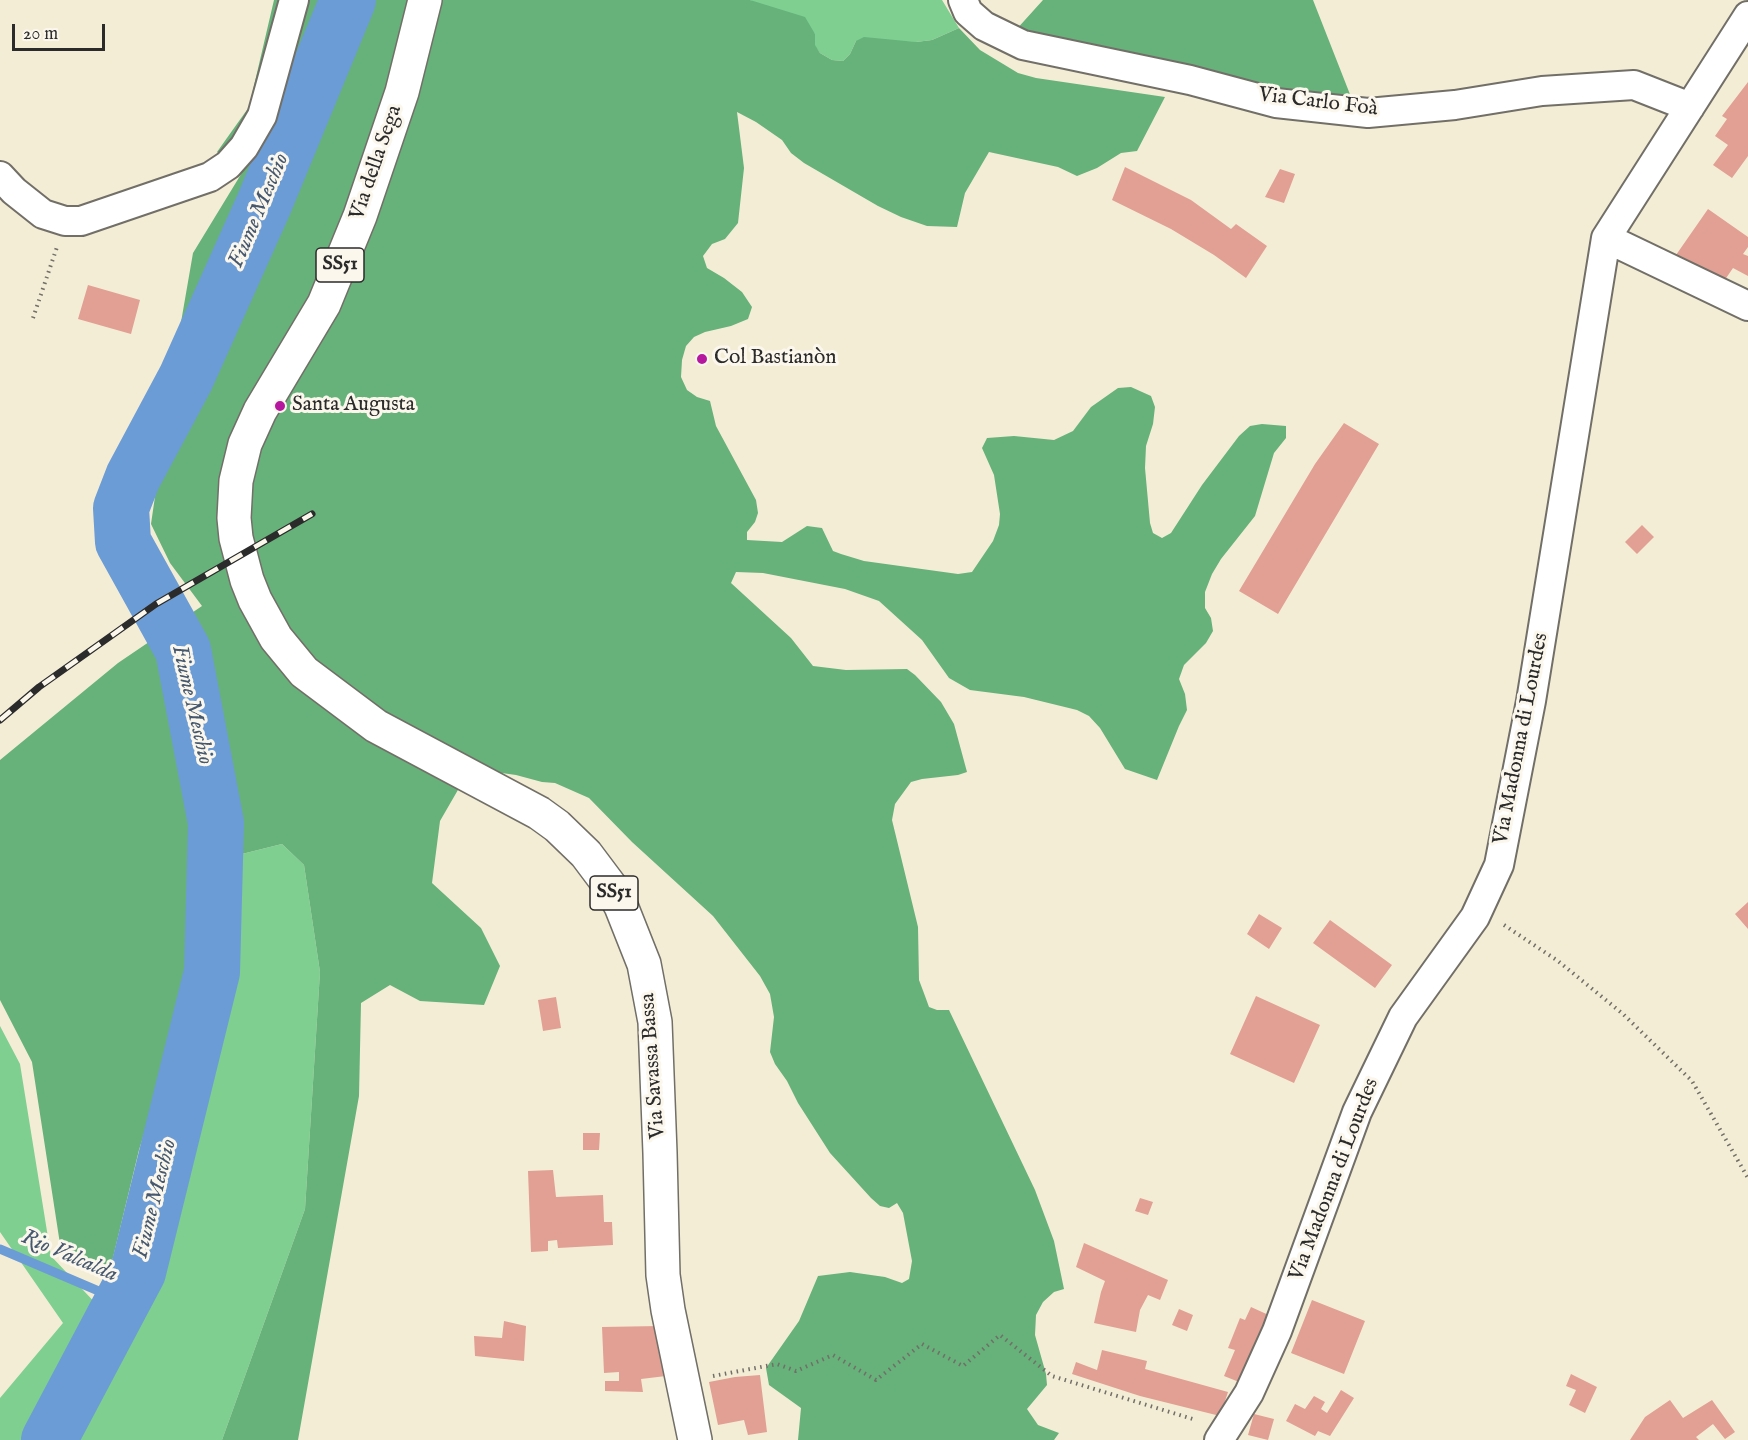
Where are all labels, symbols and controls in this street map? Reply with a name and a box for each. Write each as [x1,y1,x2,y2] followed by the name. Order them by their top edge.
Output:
[15,12,108,50] scale bar
[23,23,58,46] text: 20 m
[1257,83,1379,123] street label: Via Carlo Foà
[346,102,408,224] street label: Via della Sega
[224,150,296,272] water label: Fiume Meschio
[316,248,364,282] road number: SS51
[714,346,836,372] place label: Col Bastianòn
[695,352,709,366] marker: Col Bastianòn
[292,393,415,419] place label: Santa Augusta
[273,399,287,413] marker: Santa Augusta
[1489,631,1555,847] street label: Via Madonna di Lourdes
[164,643,218,767] water label: Fiume Meschio
[590,876,638,910] road number: SS51
[636,992,672,1140] street label: Via Savassa Bassa
[1285,1075,1385,1285] street label: Via Madonna di Lourdes
[128,1137,184,1261] water label: Fiume Meschio
[17,1225,121,1289] water label: Rio Valcalda

